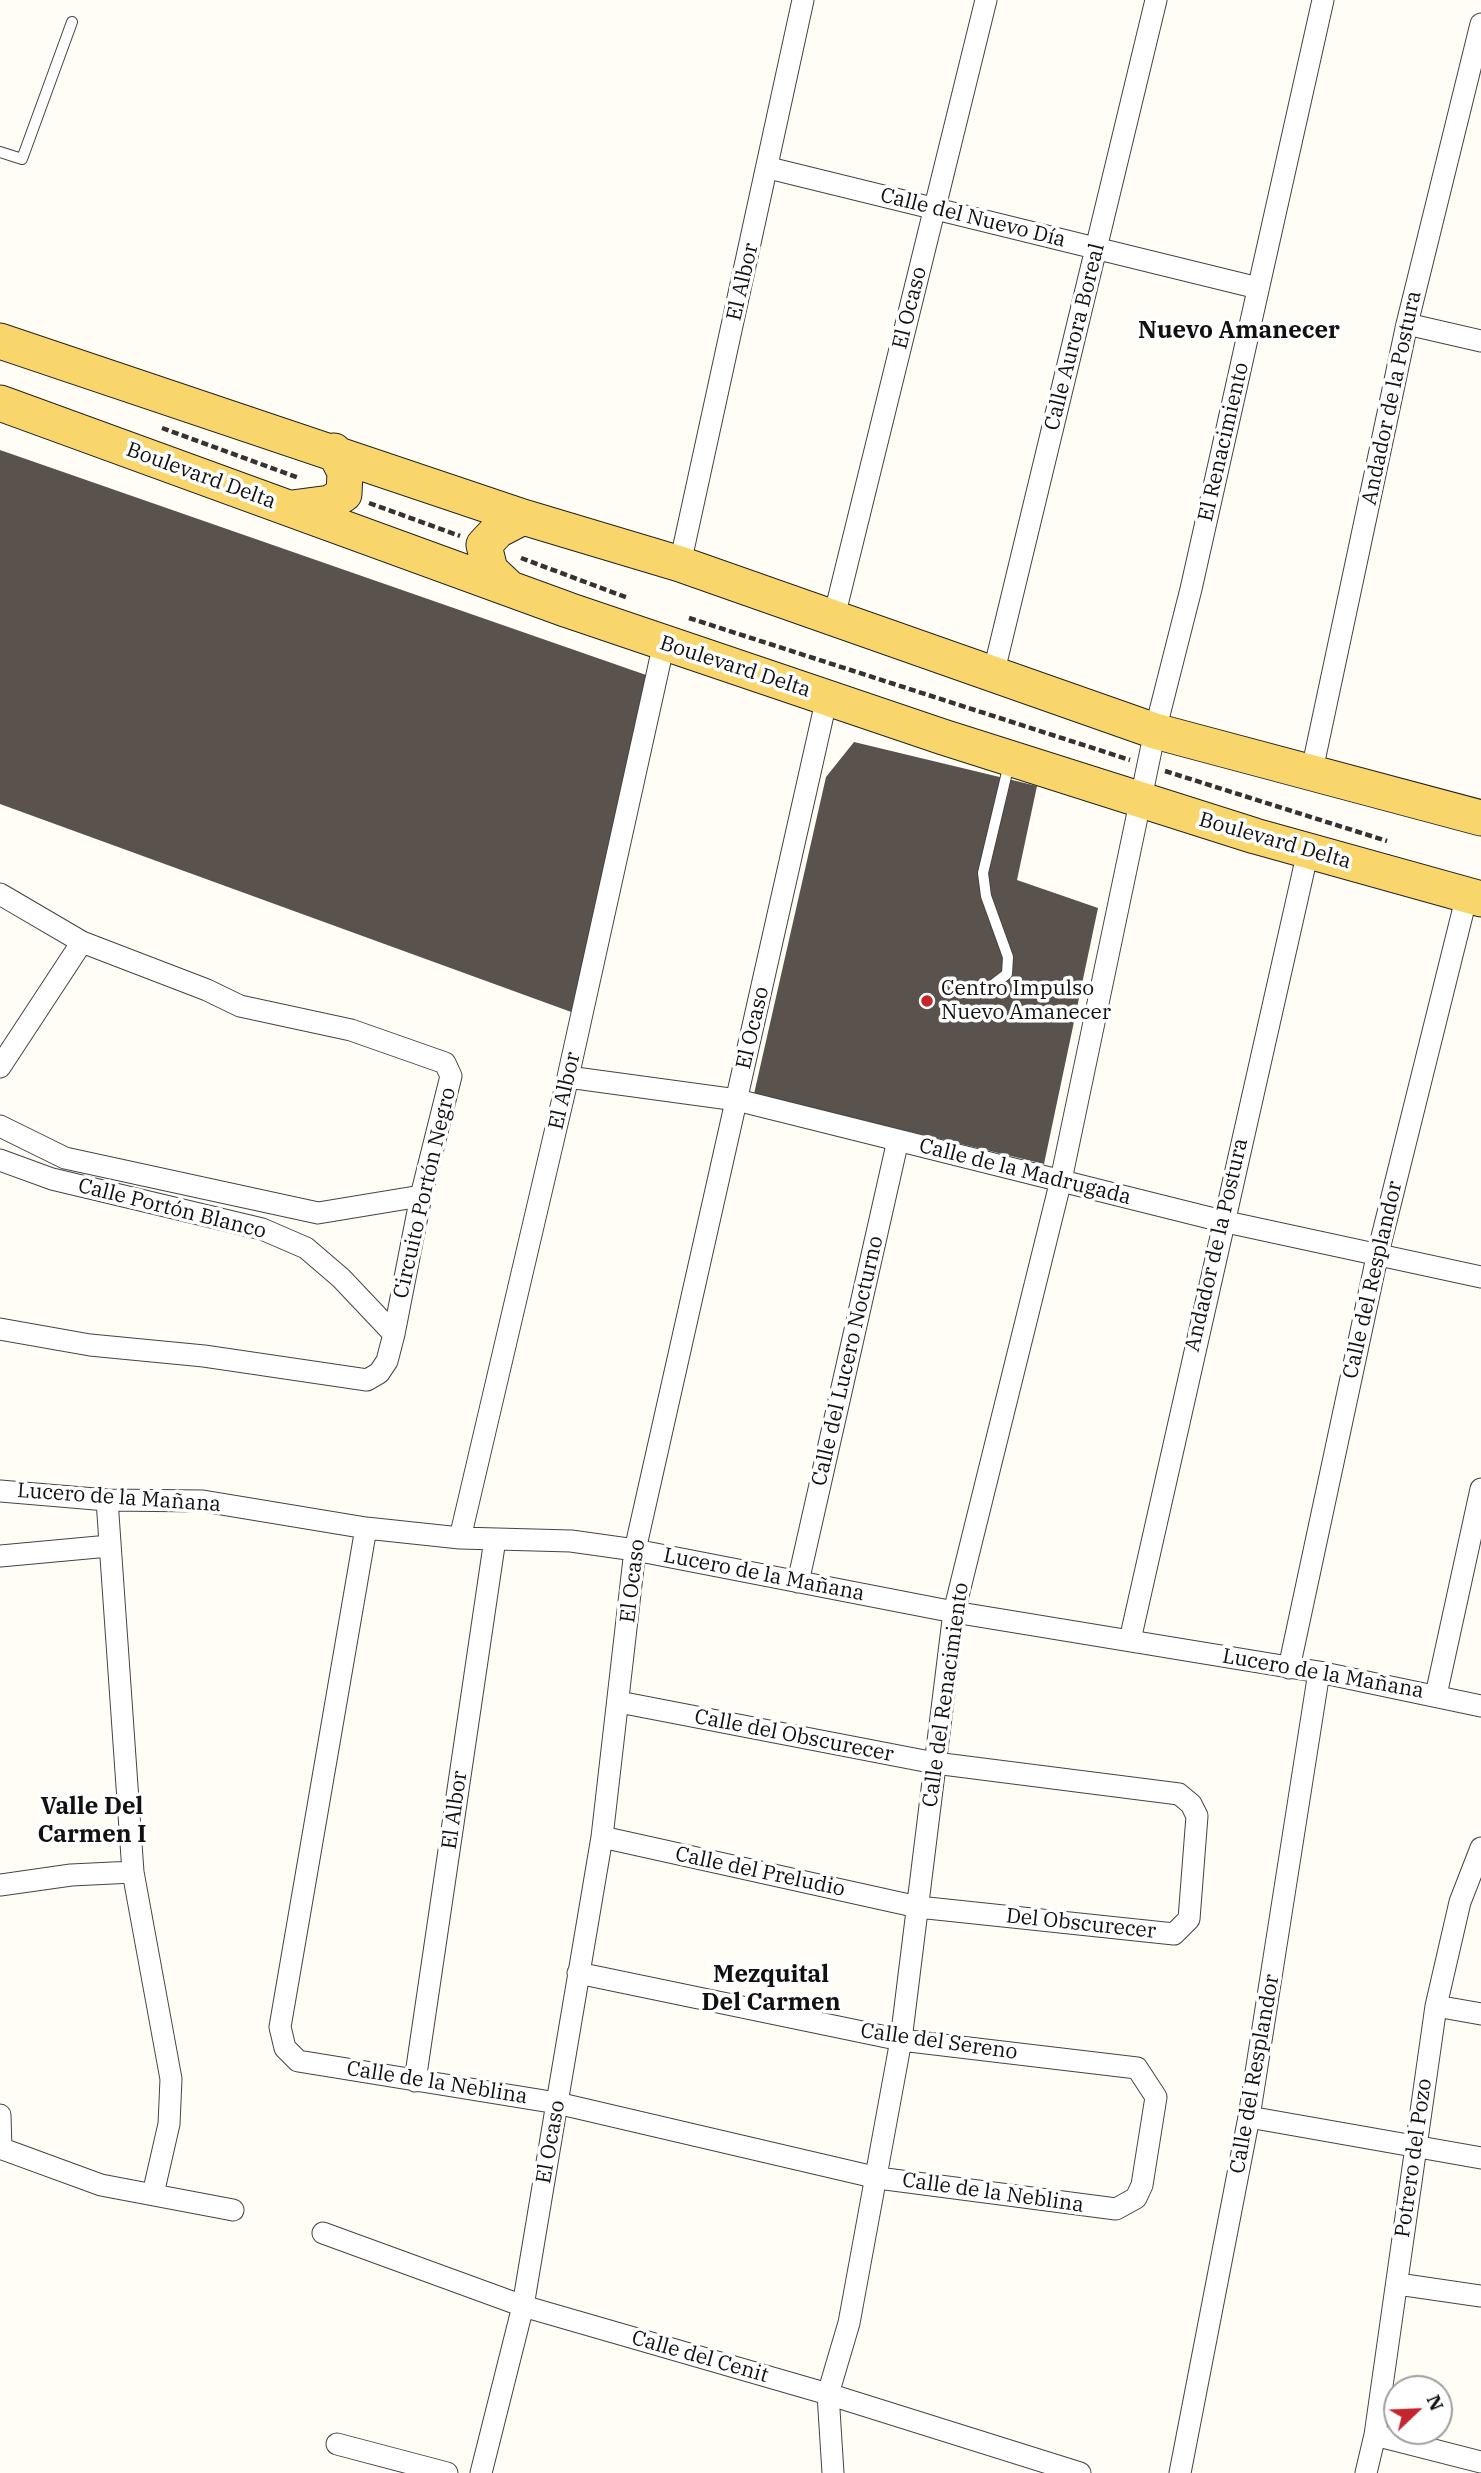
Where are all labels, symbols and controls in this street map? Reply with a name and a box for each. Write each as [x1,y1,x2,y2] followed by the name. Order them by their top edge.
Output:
[878,183,1068,253] street label: Calle del Nuevo Día
[722,241,764,323] street label: El Albor
[1040,241,1110,433] street label: Calle Aurora Boreal
[888,264,932,352] street label: El Ocaso
[1357,289,1427,507] street label: Andador de la Postura
[1138,317,1340,345] district label: Nuevo Amanecer
[1193,360,1255,524] street label: El Renacimiento
[123,437,279,515] street label: Boulevard Delta
[656,631,814,703] street label: Boulevard Delta
[1196,807,1354,875] street label: Boulevard Delta
[941,976,1111,1026] place label: Centro Impulso Nuevo Amanecer
[731,984,775,1072] street label: El Ocaso
[919,993,935,1009] marker: Centro Impulso Nuevo Amanecer
[544,1050,586,1132] street label: El Albor
[388,1085,462,1301] street label: Circuito Portón Negro
[916,1133,1134,1211] street label: Calle de la Madrugada
[1180,1136,1254,1354] street label: Andador de la Postura
[75,1173,269,1245] street label: Calle Portón Blanco
[1338,1179,1408,1381] street label: Calle del Resplandor
[807,1233,889,1489] street label: Calle del Lucero Nocturno
[16,1478,222,1518] street label: Lucero de la Mañana
[615,1538,651,1624] street label: El Ocaso
[661,1543,867,1607] street label: Lucero de la Mañana
[918,1581,974,1809] street label: Calle del Renacimiento
[1220,1644,1426,1704] street label: Lucero de la Mañana
[692,1704,896,1768] street label: Calle del Obscurecer
[437,1769,473,1851] street label: El Albor
[38,1793,146,1849] district label: Valle Del Carmen I
[673,1842,847,1902] street label: Calle del Preludio
[1005,1904,1157,1944] street label: Del Obscurecer
[701,1961,841,2017] district label: Mezquital Del Carmen
[1225,1972,1285,2176] street label: Calle del Resplandor
[859,2019,1019,2065] street label: Calle del Sereno
[345,2056,529,2110] street label: Calle de la Neblina
[1390,2077,1438,2239] street label: Potrero del Pozo
[531,2098,571,2186] street label: El Ocaso
[901,2168,1085,2218] street label: Calle de la Neblina
[629,2325,771,2389] street label: Calle del Cenit
[1383,2375,1453,2445] north arrow
[1422,2391,1449,2414] text: N

